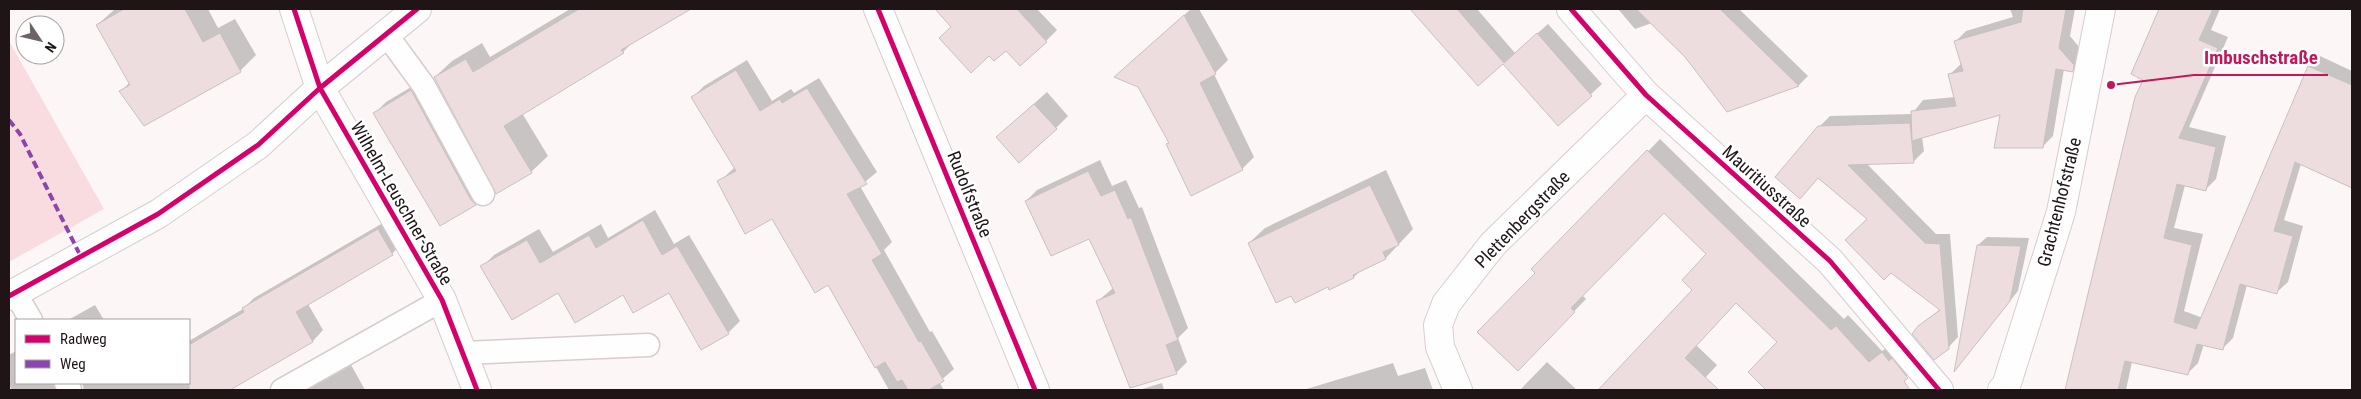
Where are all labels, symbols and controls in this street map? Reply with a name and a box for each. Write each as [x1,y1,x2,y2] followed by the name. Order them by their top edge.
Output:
[15,15,65,65] north arrow
[42,39,60,56] text: N
[2194,41,2328,75] callout: Imbuschstraße
[2204,46,2318,69] text: Imbuschstraße
[347,117,457,289] street label: Wilhelm-Leuschner-Straße
[2033,135,2085,269] street label: Grachtenhofstraße
[1718,141,1816,231] street label: Mauritiusstraße
[943,148,997,240] street label: Rudolfstraße
[1470,166,1574,272] street label: Plettenbergstraße
[15,319,190,384] legend
[60,330,107,348] text: Radweg
[60,355,86,373] text: Weg

